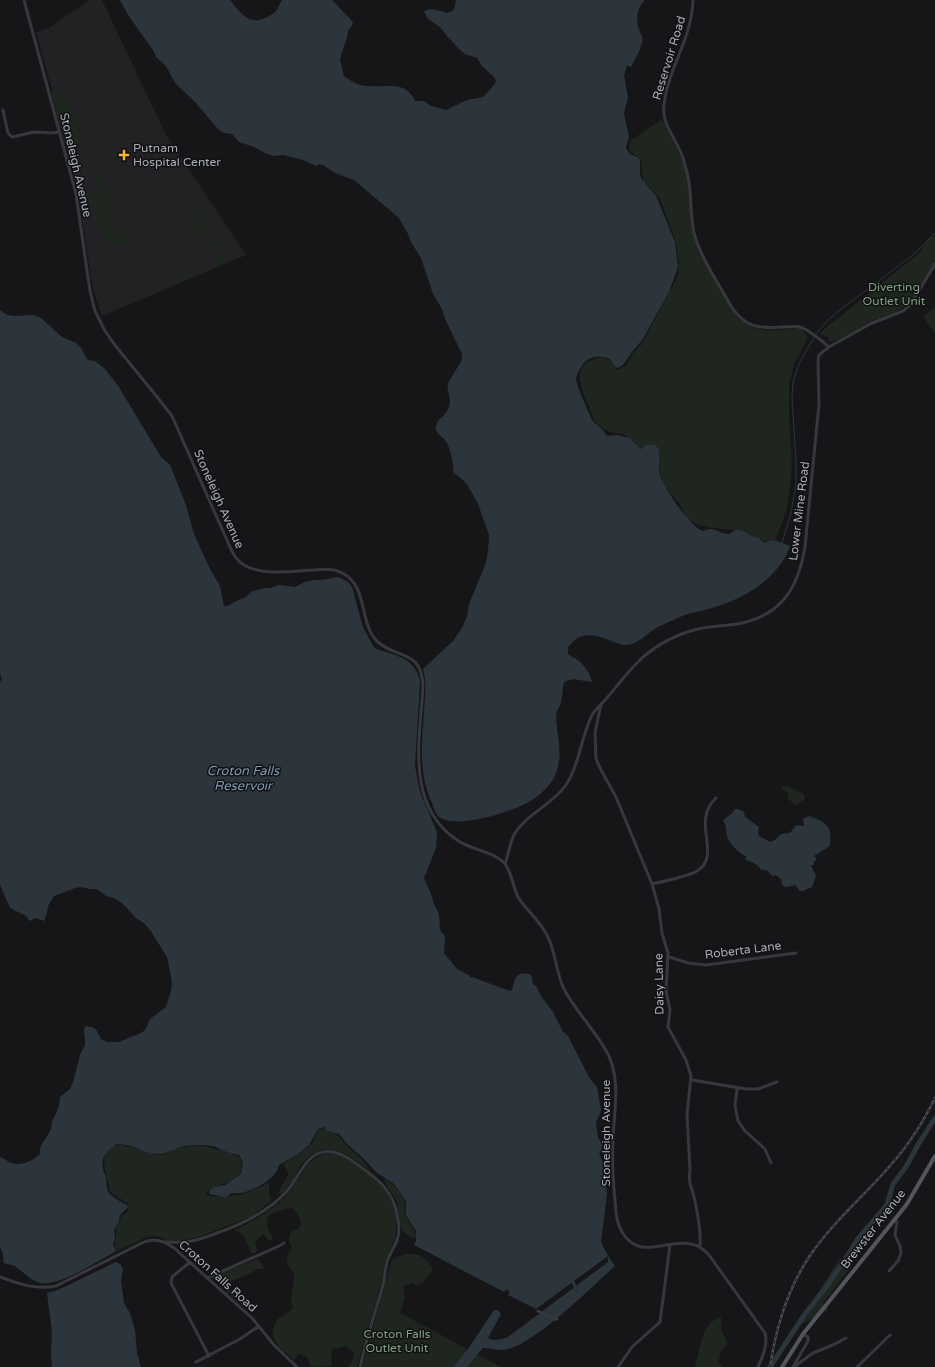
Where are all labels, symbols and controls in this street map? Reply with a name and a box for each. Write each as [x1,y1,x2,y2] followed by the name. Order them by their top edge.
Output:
[650,14,688,102] street label: Reservoir Road
[57,111,95,219] street label: Stoneleigh Avenue
[133,141,221,169] place label: Putnam Hospital Center
[118,149,130,161] marker: Putnam Hospital Center
[863,280,926,308] park label: Diverting Outlet Unit
[191,447,247,551] street label: Stoneleigh Avenue
[786,461,812,561] street label: Lower Mine Road
[207,763,280,794] water label: Croton Falls Reservoir
[704,938,782,962] street label: Roberta Lane
[651,953,667,1015] street label: Daisy Lane
[599,1079,613,1186] street label: Stoneleigh Avenue
[838,1186,908,1271] street label: Brewster Avenue
[176,1237,260,1315] street label: Croton Falls Road
[363,1327,431,1355] park label: Croton Falls Outlet Unit

